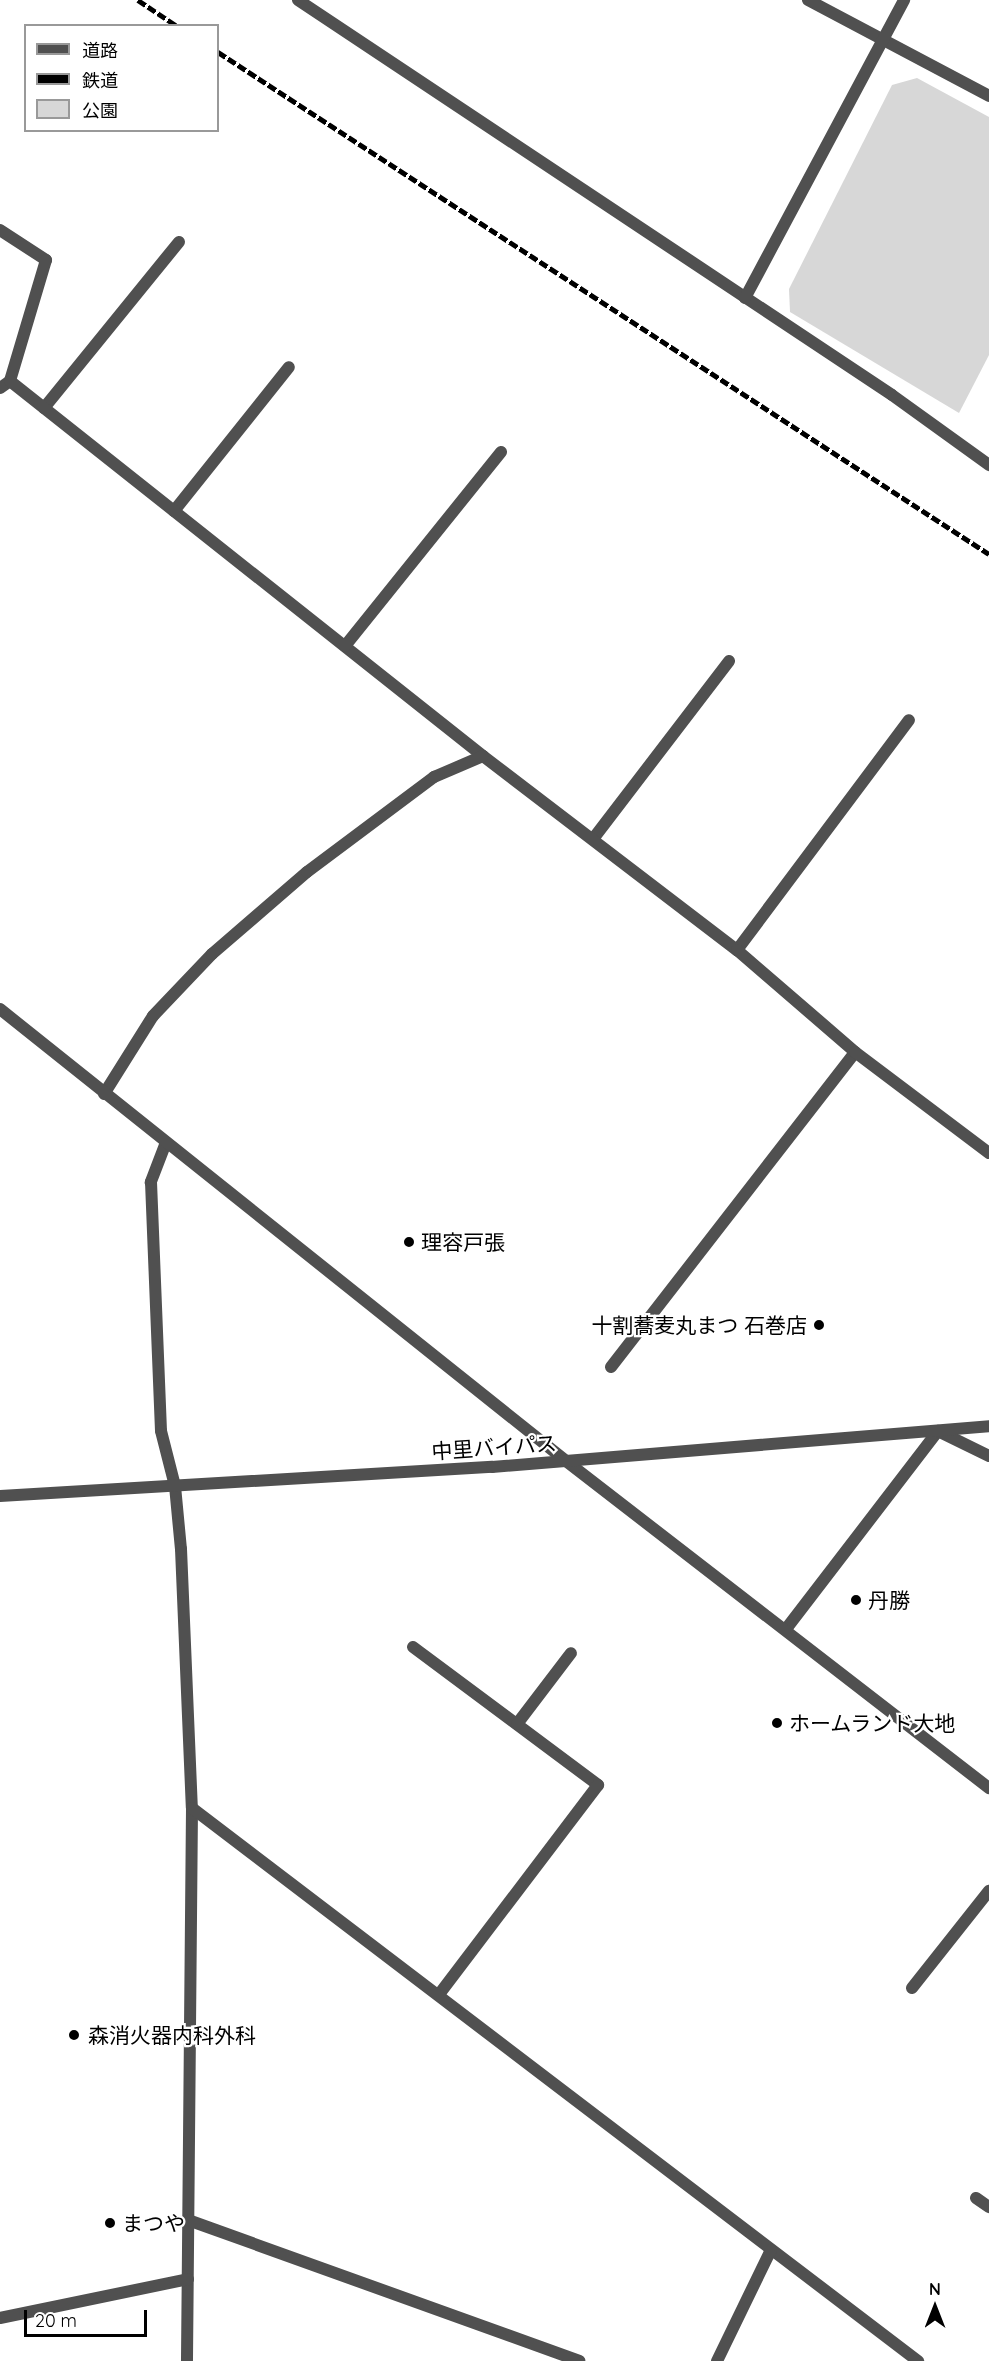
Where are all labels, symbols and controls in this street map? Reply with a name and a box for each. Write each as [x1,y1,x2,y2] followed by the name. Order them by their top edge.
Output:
[24,24,219,132] legend
[82,39,118,62] text: 道路
[82,69,118,92] text: 鉄道
[82,99,118,122] text: 公園
[421,1229,505,1255] place label: 理容戸張
[402,1235,416,1249] marker: 理容戸張
[591,1312,807,1338] place label: 十割蕎麦丸まつ 石巻店
[812,1318,826,1332] marker: 十割蕎麦丸まつ 石巻店
[430,1430,558,1464] street label: 中里バイパス
[868,1587,910,1613] place label: 丹勝
[849,1593,863,1607] marker: 丹勝
[789,1710,957,1736] place label: ホームランド大地
[770,1716,784,1730] marker: ホームランド大地
[88,2022,256,2048] place label: 森消火器内科外科
[65,2026,83,2044] marker: 森消火器内科外科
[122,2210,185,2236] place label: まつや
[103,2216,117,2230] marker: まつや
[905,2277,965,2337] north arrow
[929,2279,941,2299] text: N
[27,2298,150,2336] scale bar
[35,2309,77,2332] text: 20 m

